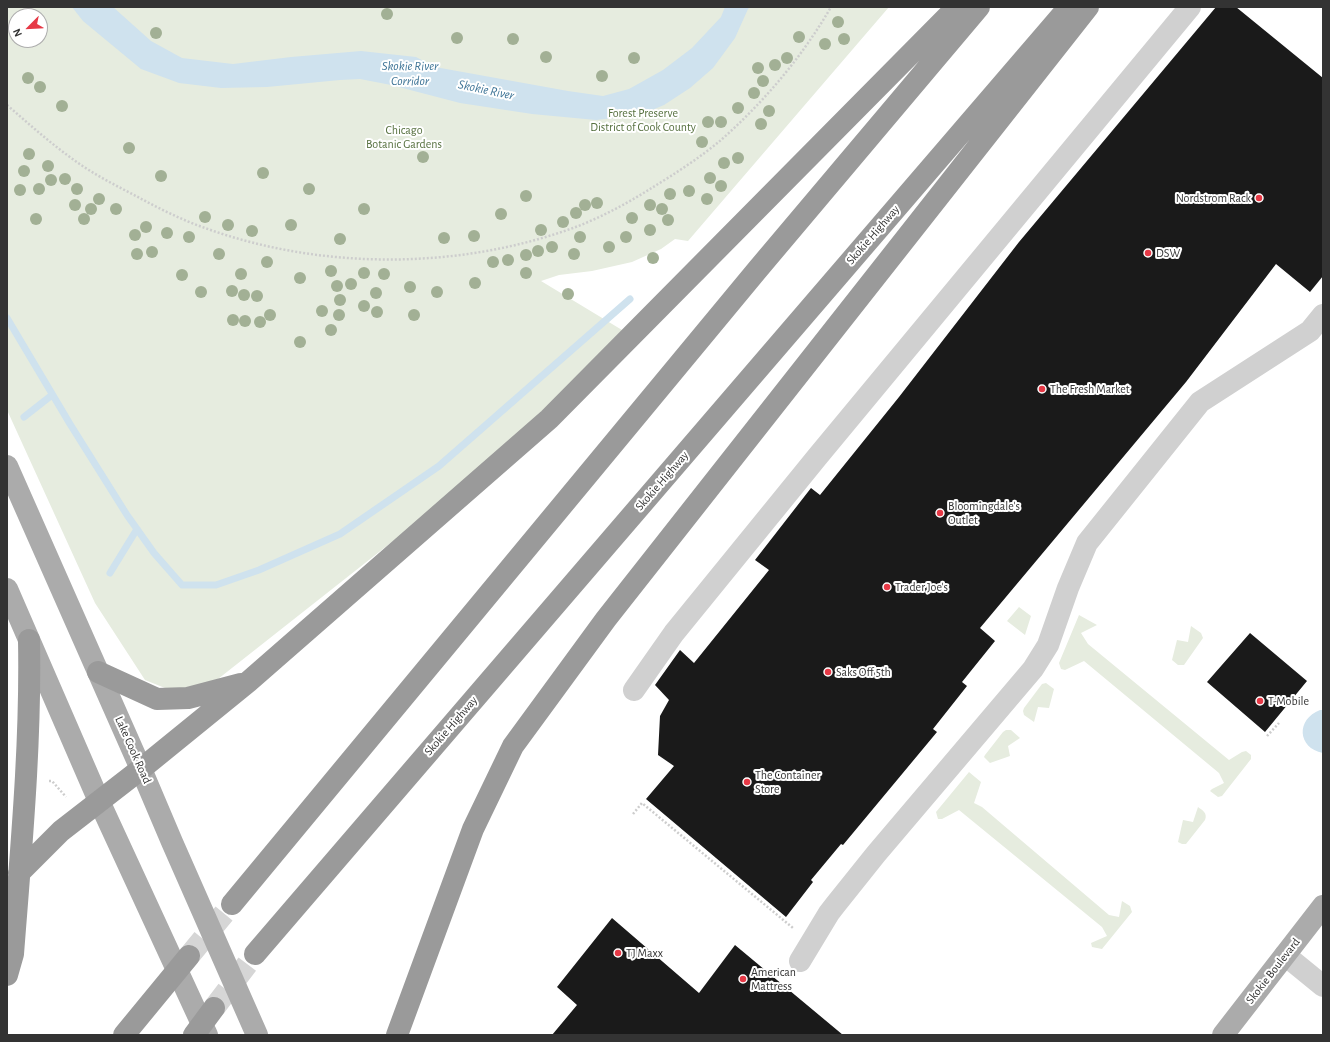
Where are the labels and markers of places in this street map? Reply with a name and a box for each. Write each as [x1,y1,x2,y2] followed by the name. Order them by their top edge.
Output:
[1176,191,1251,205] place label: Nordstrom Rack
[1254,193,1264,203] marker: Nordstrom Rack
[1156,246,1180,260] place label: DSW
[1143,248,1153,258] marker: DSW
[1050,382,1130,396] place label: The Fresh Market
[1037,384,1047,394] marker: The Fresh Market
[948,499,1020,527] place label: Bloomingdale's Outlet
[935,508,945,518] marker: Bloomingdale's Outlet
[895,580,948,594] place label: Trader Joe's
[882,582,892,592] marker: Trader Joe's
[836,665,891,679] place label: Saks Off 5th
[823,667,833,677] marker: Saks Off 5th
[1268,694,1309,708] place label: T-Mobile
[1255,696,1265,706] marker: T-Mobile
[755,768,820,796] place label: The Container Store
[742,777,752,787] marker: The Container Store
[626,946,663,960] place label: TJ Maxx
[613,948,623,958] marker: TJ Maxx
[751,965,796,993] place label: American Mattress
[738,974,748,984] marker: American Mattress

